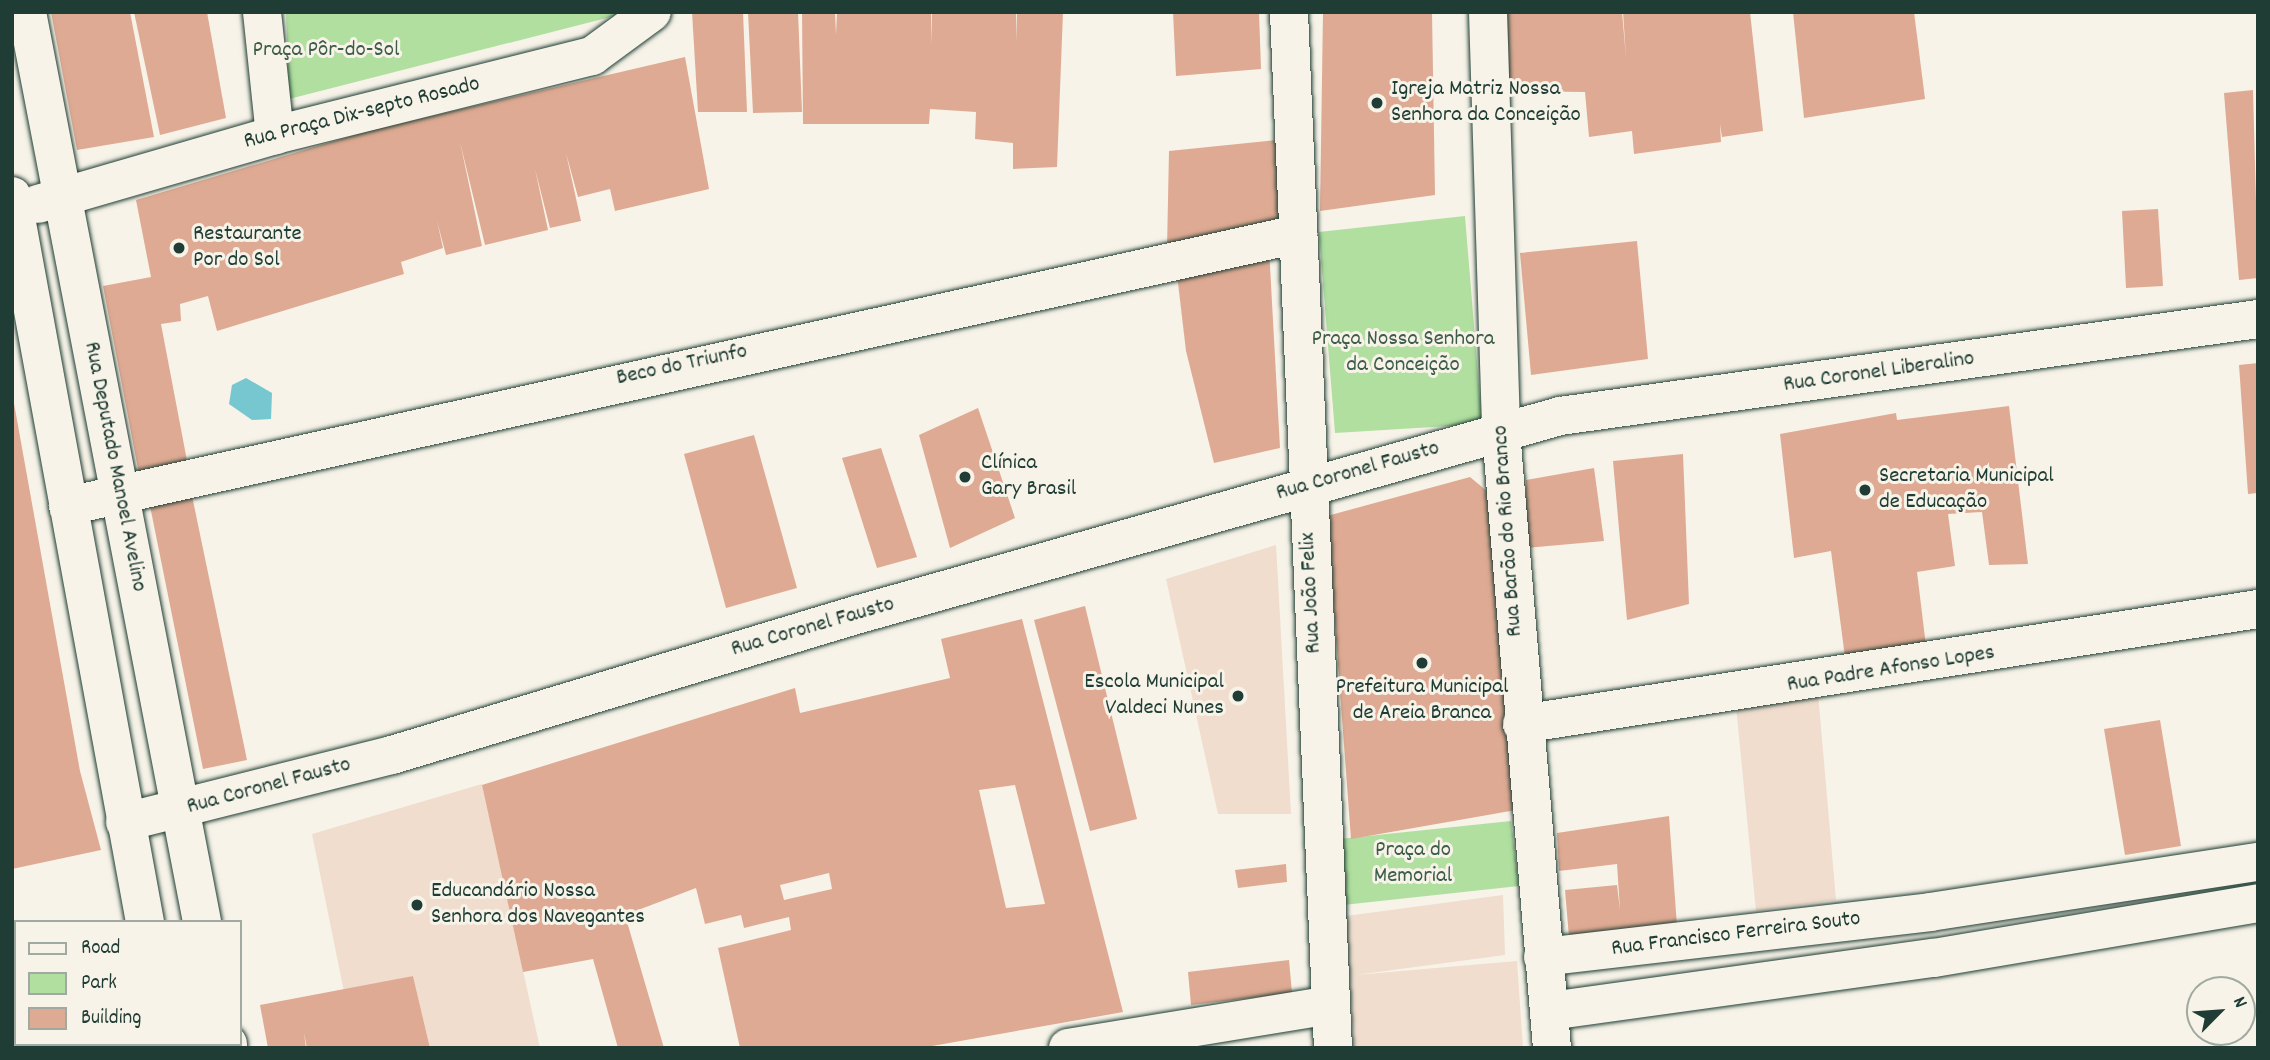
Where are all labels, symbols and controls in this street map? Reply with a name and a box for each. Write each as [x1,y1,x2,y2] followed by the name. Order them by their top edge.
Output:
[253,37,399,65] park label: Praça Pôr-do-Sol
[241,71,483,157] street label: Rua Praça Dix-septo Rosado
[1391,76,1581,130] place label: Igreja Matriz Nossa Senhora da Conceição
[1369,95,1385,111] marker: Igreja Matriz Nossa Senhora da Conceição
[193,221,302,275] place label: Restaurante Por do Sol
[171,240,187,256] marker: Restaurante Por do Sol
[1311,326,1495,380] park label: Praça Nossa Senhora da Conceição
[614,339,750,393] street label: Beco do Triunfo
[76,340,152,594] street label: Rua Deputado Manoel Avelino
[1782,346,1976,400] street label: Rua Coronel Liberalino
[1488,424,1530,638] street label: Rua Barão do Rio Branco
[1273,436,1443,508] street label: Rua Coronel Fausto
[981,450,1076,504] place label: Clínica Gary Brasil
[1879,463,2054,517] place label: Secretaria Municipal de Educação
[955,467,975,487] marker: Clínica Gary Brasil
[1857,482,1873,498] marker: Secretaria Municipal de Educação
[1295,532,1329,654] street label: Rua João Felix
[728,592,898,664] street label: Rua Coronel Fausto
[1785,640,1997,700] street label: Rua Padre Afonso Lopes
[1414,655,1430,671] marker: Prefeitura Municipal de Areia Branca
[1084,669,1224,723] place label: Escola Municipal Valdeci Nunes
[1335,674,1509,728] place label: Prefeitura Municipal de Areia Branca
[1230,688,1246,704] marker: Escola Municipal Valdeci Nunes
[184,752,354,822] street label: Rua Coronel Fausto
[1374,837,1452,891] park label: Praça do Memorial
[431,878,645,932] place label: Educandário Nossa Senhora dos Navegantes
[409,897,425,913] marker: Educandário Nossa Senhora dos Navegantes
[1610,906,1862,964] street label: Rua Francisco Ferreira Souto
[14,920,242,1046] legend
[81,934,120,964] text: Road
[81,969,117,999] text: Park
[2186,976,2256,1046] north arrow
[2224,993,2253,1013] text: N
[81,1004,141,1034] text: Building

